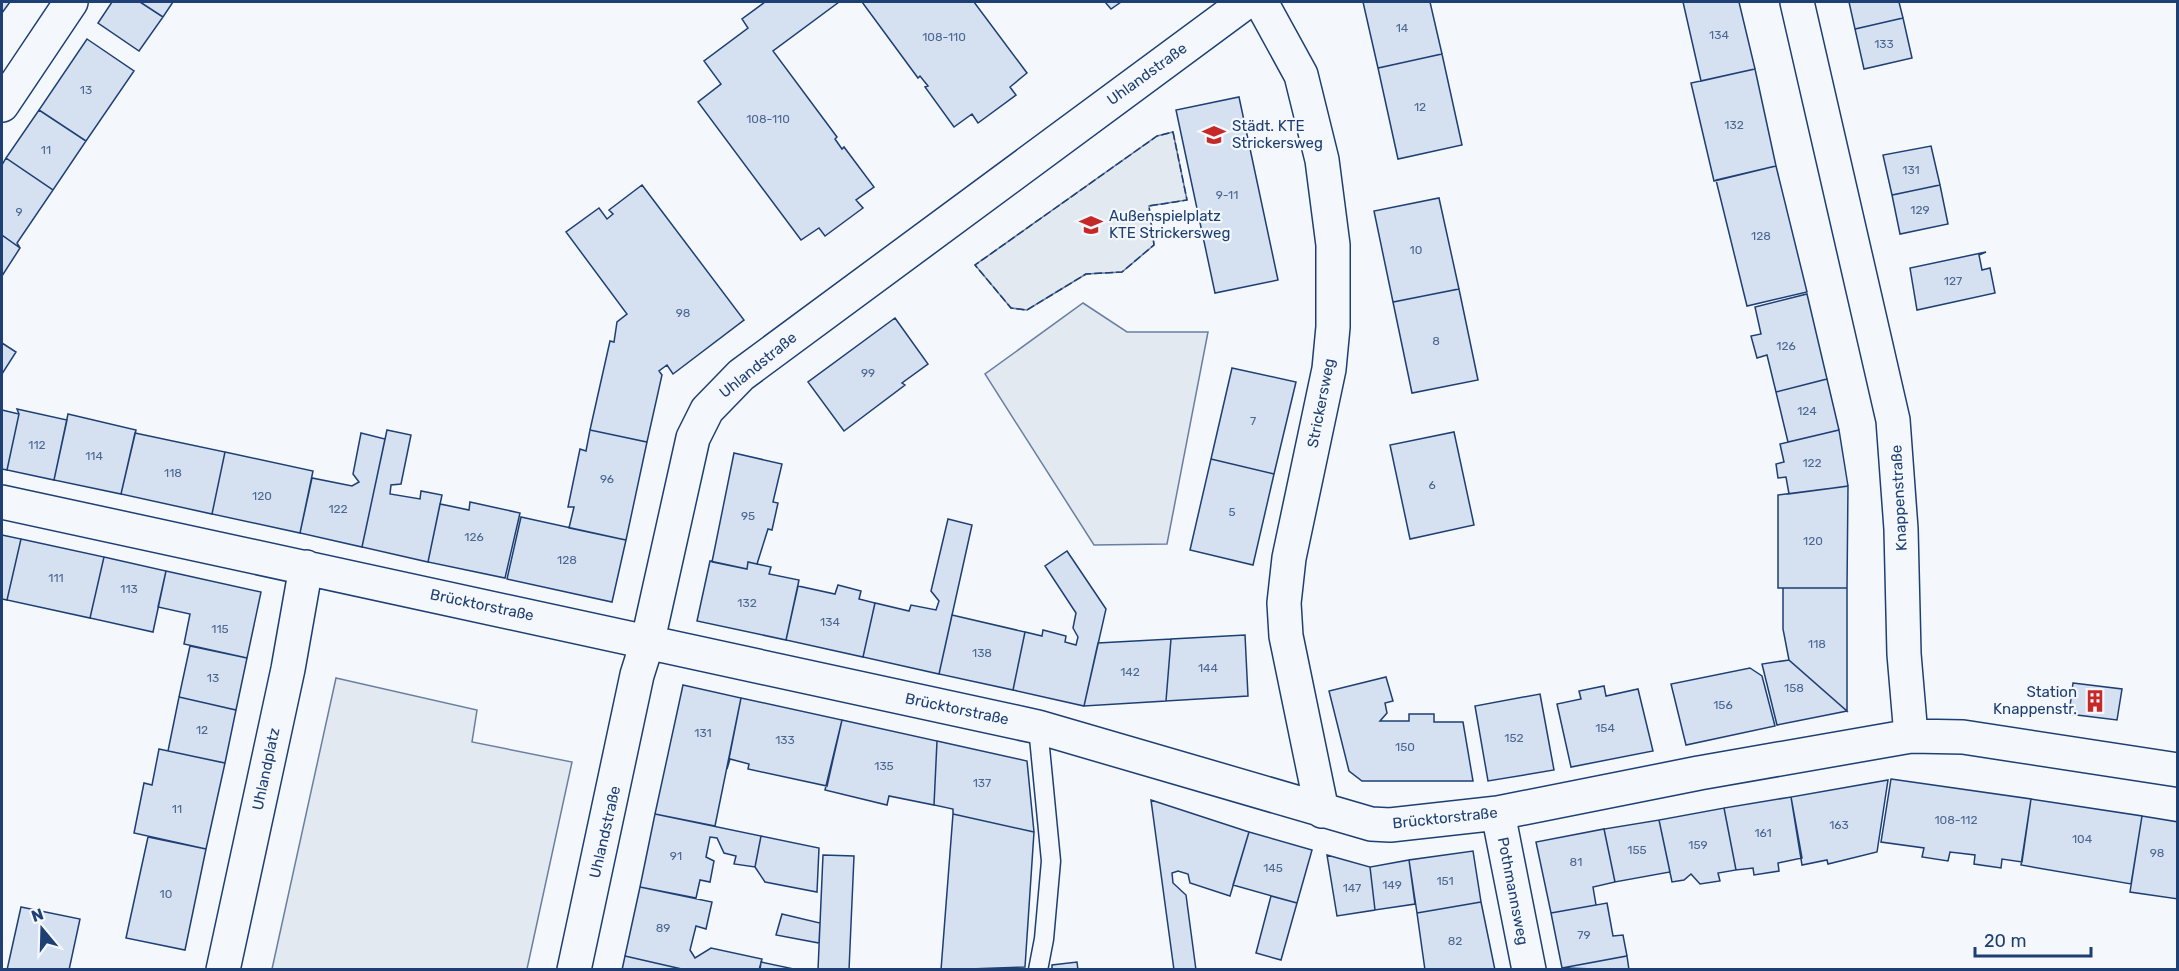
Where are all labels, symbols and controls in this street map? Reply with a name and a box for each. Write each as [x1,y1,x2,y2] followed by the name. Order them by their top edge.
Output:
[1396,21,1409,35] house number: 14
[1709,28,1729,42] house number: 134
[922,30,966,44] house number: 108-110
[1874,37,1894,51] house number: 133
[1104,39,1190,109] street label: Uhlandstraße
[80,83,92,97] house number: 13
[1414,100,1426,114] house number: 12
[746,112,790,126] house number: 108-110
[1232,117,1323,152] place label: Städt. KTE Strickersweg
[1724,118,1744,132] house number: 132
[1201,122,1227,148] school or university icon: Städt. KTE Strickersweg
[41,143,51,157] house number: 11
[1902,163,1920,177] house number: 131
[1216,188,1238,202] house number: 9-11
[1910,203,1930,217] house number: 129
[15,205,23,219] house number: 9
[1109,207,1230,242] place label: Außenspielplatz KTE Strickersweg
[1078,212,1104,238] school or university icon: Außenspielplatz KTE Strickersweg
[1751,229,1771,243] house number: 128
[1410,243,1422,257] house number: 10
[1944,274,1962,288] house number: 127
[676,306,690,320] house number: 98
[716,328,800,402] street label: Uhlandstraße
[1432,334,1440,348] house number: 8
[1776,339,1796,353] house number: 126
[1303,357,1339,449] street label: Strickersweg
[861,366,875,380] house number: 99
[1797,404,1817,418] house number: 124
[1250,414,1256,428] house number: 7
[28,438,46,452] house number: 112
[1887,444,1911,552] street label: Knappenstraße
[85,449,103,463] house number: 114
[1802,456,1822,470] house number: 122
[164,466,182,480] house number: 118
[600,472,614,486] house number: 96
[1428,478,1436,492] house number: 6
[252,489,272,503] house number: 120
[328,502,348,516] house number: 122
[1228,505,1236,519] house number: 5
[741,509,755,523] house number: 95
[464,530,484,544] house number: 126
[1803,534,1823,548] house number: 120
[557,553,577,567] house number: 128
[48,571,64,585] house number: 111
[120,582,138,596] house number: 113
[429,585,535,625] street label: Brücktorstraße
[737,596,757,610] house number: 132
[820,615,840,629] house number: 134
[211,622,229,636] house number: 115
[1808,637,1826,651] house number: 118
[972,646,992,660] house number: 138
[1198,661,1219,675] house number: 144
[1120,665,1140,679] house number: 142
[207,671,219,685] house number: 13
[1784,681,1804,695] house number: 158
[1993,683,2077,718] place label: Station Knappenstr.
[2082,688,2108,714] building icon: Station Knappenstr.
[904,689,1010,729] street label: Brücktorstraße
[1713,698,1733,712] house number: 156
[1595,721,1615,735] house number: 154
[196,723,208,737] house number: 12
[248,726,284,812] street label: Uhlandplatz
[694,726,712,740] house number: 131
[1504,731,1524,745] house number: 152
[775,733,795,747] house number: 133
[1395,740,1415,754] house number: 150
[874,759,894,773] house number: 135
[973,776,991,790] house number: 137
[586,784,624,880] street label: Uhlandstraße
[172,802,182,816] house number: 11
[1392,804,1498,832] street label: Brücktorstraße
[1934,813,1978,827] house number: 108-112
[1829,818,1849,832] house number: 163
[1754,826,1772,840] house number: 161
[2072,832,2093,846] house number: 104
[1494,836,1532,946] street label: Pothmannsweg
[1688,838,1708,852] house number: 159
[1627,843,1647,857] house number: 155
[2150,846,2164,860] house number: 98
[670,849,682,863] house number: 91
[1570,855,1582,869] house number: 81
[1263,861,1283,875] house number: 145
[1436,874,1454,888] house number: 151
[1382,878,1402,892] house number: 149
[1343,881,1361,895] house number: 147
[160,887,172,901] house number: 10
[12,899,72,959] north arrow
[29,904,46,926] text: N
[1975,920,2090,958] scale bar
[656,921,670,935] house number: 89
[1577,928,1591,942] house number: 79
[1984,930,2026,952] text: 20 m
[1448,934,1462,948] house number: 82

